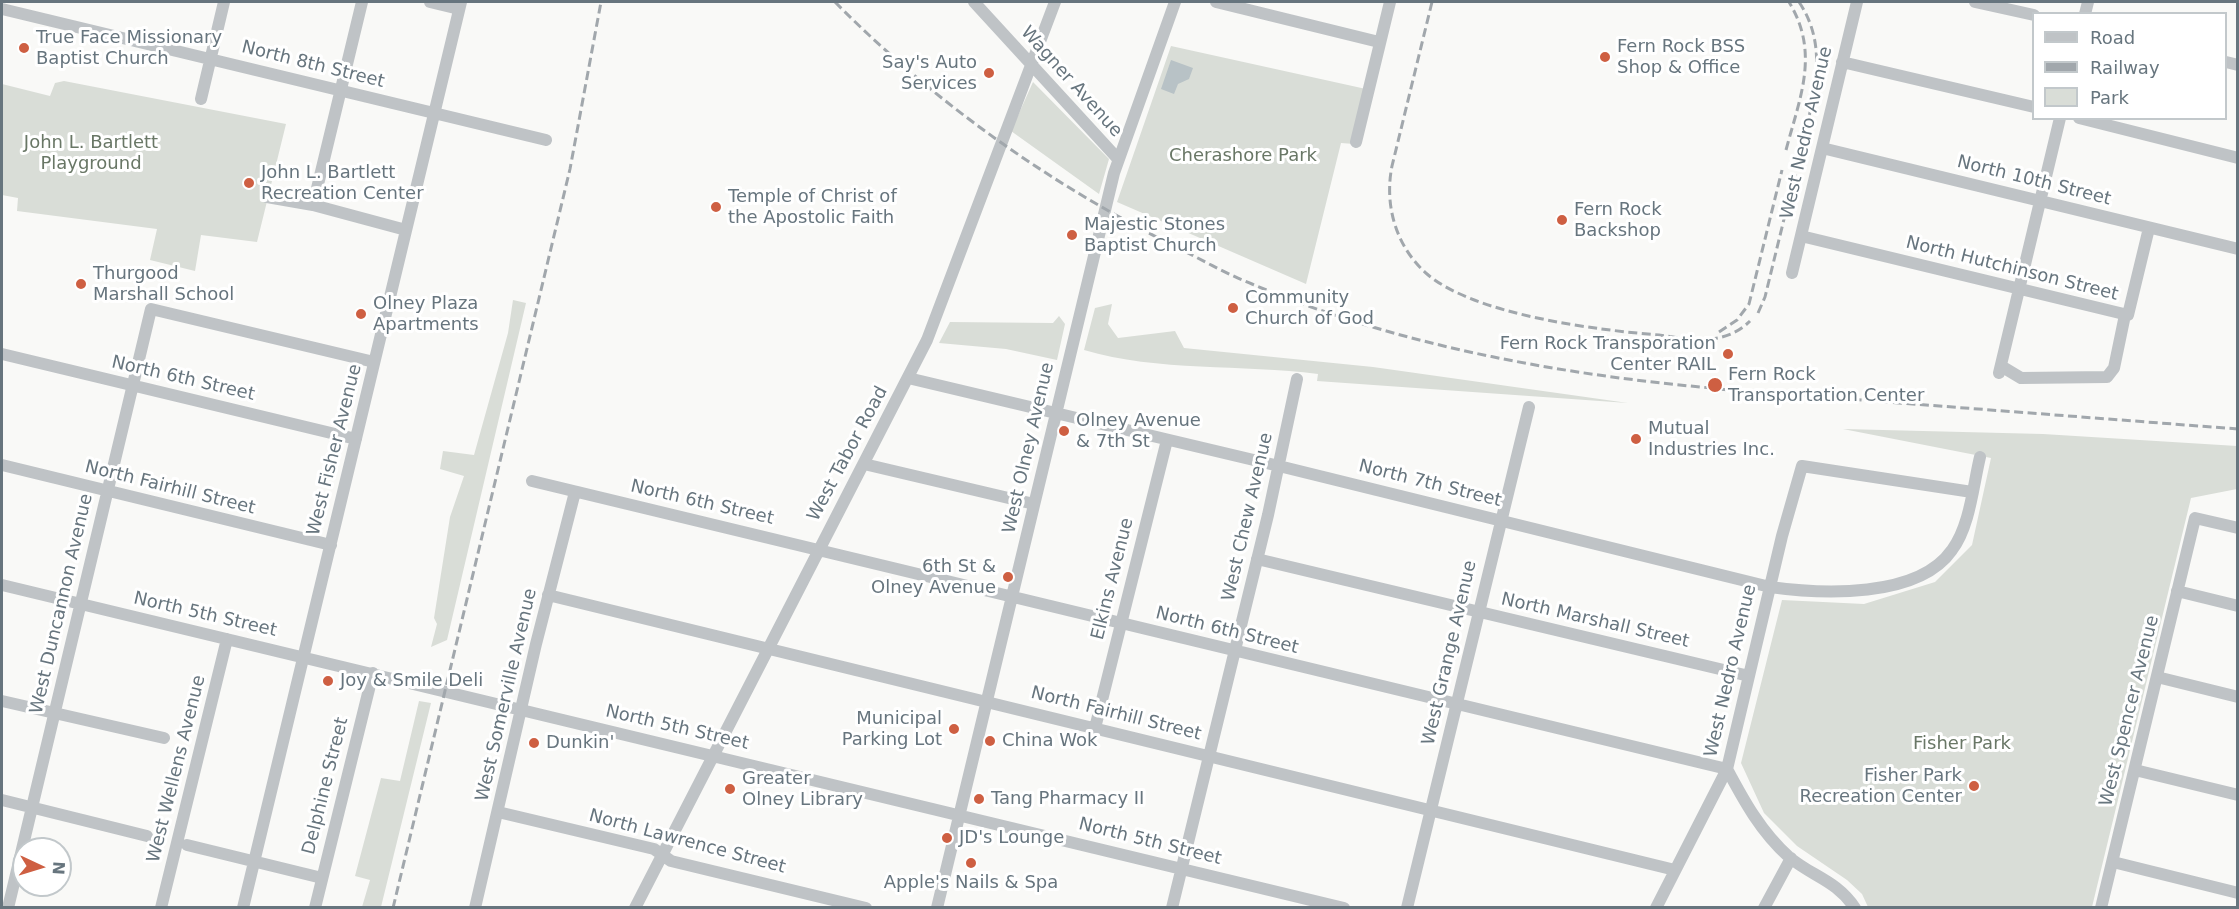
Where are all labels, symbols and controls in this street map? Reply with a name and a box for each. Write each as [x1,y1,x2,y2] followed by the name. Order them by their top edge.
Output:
[2032,12,2227,120] legend
[1016,22,1126,142] street label: Wagner Avenue
[36,27,222,70] place label: True Face Missionary Baptist Church
[2090,27,2135,48] text: Road
[1617,36,1745,78] place label: Fern Rock BSS Shop & Office
[239,37,387,93] street label: North 8th Street
[17,41,31,55] marker: True Face Missionary Baptist Church
[1777,45,1837,221] street label: West Nedro Avenue
[1598,50,1612,64] marker: Fern Rock BSS Shop & Office
[882,52,977,94] place label: Say's Auto Services
[2090,57,2160,78] text: Railway
[982,66,996,80] marker: Say's Auto Services
[2090,87,2129,108] text: Park
[24,132,158,174] park label: John L. Bartlett Playground
[1169,145,1317,167] park label: Cherashore Park
[1955,151,2113,211] street label: North 10th Street
[261,162,424,204] place label: John L. Bartlett Recreation Center
[242,176,256,190] marker: John L. Bartlett Recreation Center
[728,186,897,228] place label: Temple of Christ of the Apostolic Faith
[1574,199,1662,242] place label: Fern Rock Backshop
[709,200,723,214] marker: Temple of Christ of the Apostolic Faith
[1555,213,1569,227] marker: Fern Rock Backshop
[1084,214,1225,256] place label: Majestic Stones Baptist Church
[1065,228,1079,242] marker: Majestic Stones Baptist Church
[1904,232,2120,306] street label: North Hutchinson Street
[93,263,234,306] place label: Thurgood Marshall School
[74,277,88,291] marker: Thurgood Marshall School
[1245,287,1374,330] place label: Community Church of God
[373,293,479,336] place label: Olney Plaza Apartments
[1226,301,1240,315] marker: Community Church of God
[354,307,368,321] marker: Olney Plaza Apartments
[1500,333,1716,376] place label: Fern Rock Transporation Center RAIL
[1721,347,1735,361] marker: Fern Rock Transporation Center RAIL
[109,352,257,406] street label: North 6th Street
[999,360,1059,536] street label: West Olney Avenue
[303,362,367,538] street label: West Fisher Avenue
[1728,364,1924,406] place label: Fern Rock Transportation Center
[1706,376,1724,394] marker: Fern Rock Transportation Center
[803,383,893,525] street label: West Tabor Road
[1076,410,1201,452] place label: Olney Avenue & 7th St
[1648,418,1775,460] place label: Mutual Industries Inc.
[1057,424,1071,438] marker: Olney Avenue & 7th St
[1218,431,1278,603] street label: West Chew Avenue
[1629,432,1643,446] marker: Mutual Industries Inc.
[83,456,257,520] street label: North Fairhill Street
[1356,456,1504,512] street label: North 7th Street
[628,476,776,530] street label: North 6th Street
[26,492,98,716] street label: West Duncannon Avenue
[1087,516,1139,642] street label: Elkins Avenue
[871,556,996,598] place label: 6th St & Olney Avenue
[1418,559,1482,747] street label: West Grange Avenue
[1001,570,1015,584] marker: 6th St & Olney Avenue
[1701,583,1761,759] street label: West Nedro Avenue
[472,586,542,804] street label: West Somerville Avenue
[131,588,279,642] street label: North 5th Street
[1499,589,1691,653] street label: North Marshall Street
[1153,603,1301,659] street label: North 6th Street
[2096,613,2164,809] street label: West Spencer Avenue
[340,670,483,692] place label: Joy & Smile Deli
[143,673,211,865] street label: West Wellens Avenue
[321,674,335,688] marker: Joy & Smile Deli
[1029,682,1203,746] street label: North Fairhill Street
[603,701,751,755] street label: North 5th Street
[842,708,942,750] place label: Municipal Parking Lot
[299,715,353,857] street label: Delphine Street
[947,722,961,736] marker: Municipal Parking Lot
[1002,730,1097,752] place label: China Wok
[546,732,614,754] place label: Dunkin'
[1913,733,2011,755] park label: Fisher Park
[983,734,997,748] marker: China Wok
[527,736,541,750] marker: Dunkin'
[1799,765,1962,808] place label: Fisher Park Recreation Center
[742,768,863,810] place label: Greater Olney Library
[1967,779,1981,793] marker: Fisher Park Recreation Center
[723,782,737,796] marker: Greater Olney Library
[991,788,1144,810] place label: Tang Pharmacy II
[972,792,986,806] marker: Tang Pharmacy II
[586,805,788,879] street label: North Lawrence Street
[1076,814,1224,870] street label: North 5th Street
[959,827,1064,849] place label: JD's Lounge
[940,831,954,845] marker: JD's Lounge
[12,837,72,897] north arrow
[964,856,978,870] marker: Apple's Nails & Spa
[49,861,68,875] text: N
[884,872,1058,894] place label: Apple's Nails & Spa

